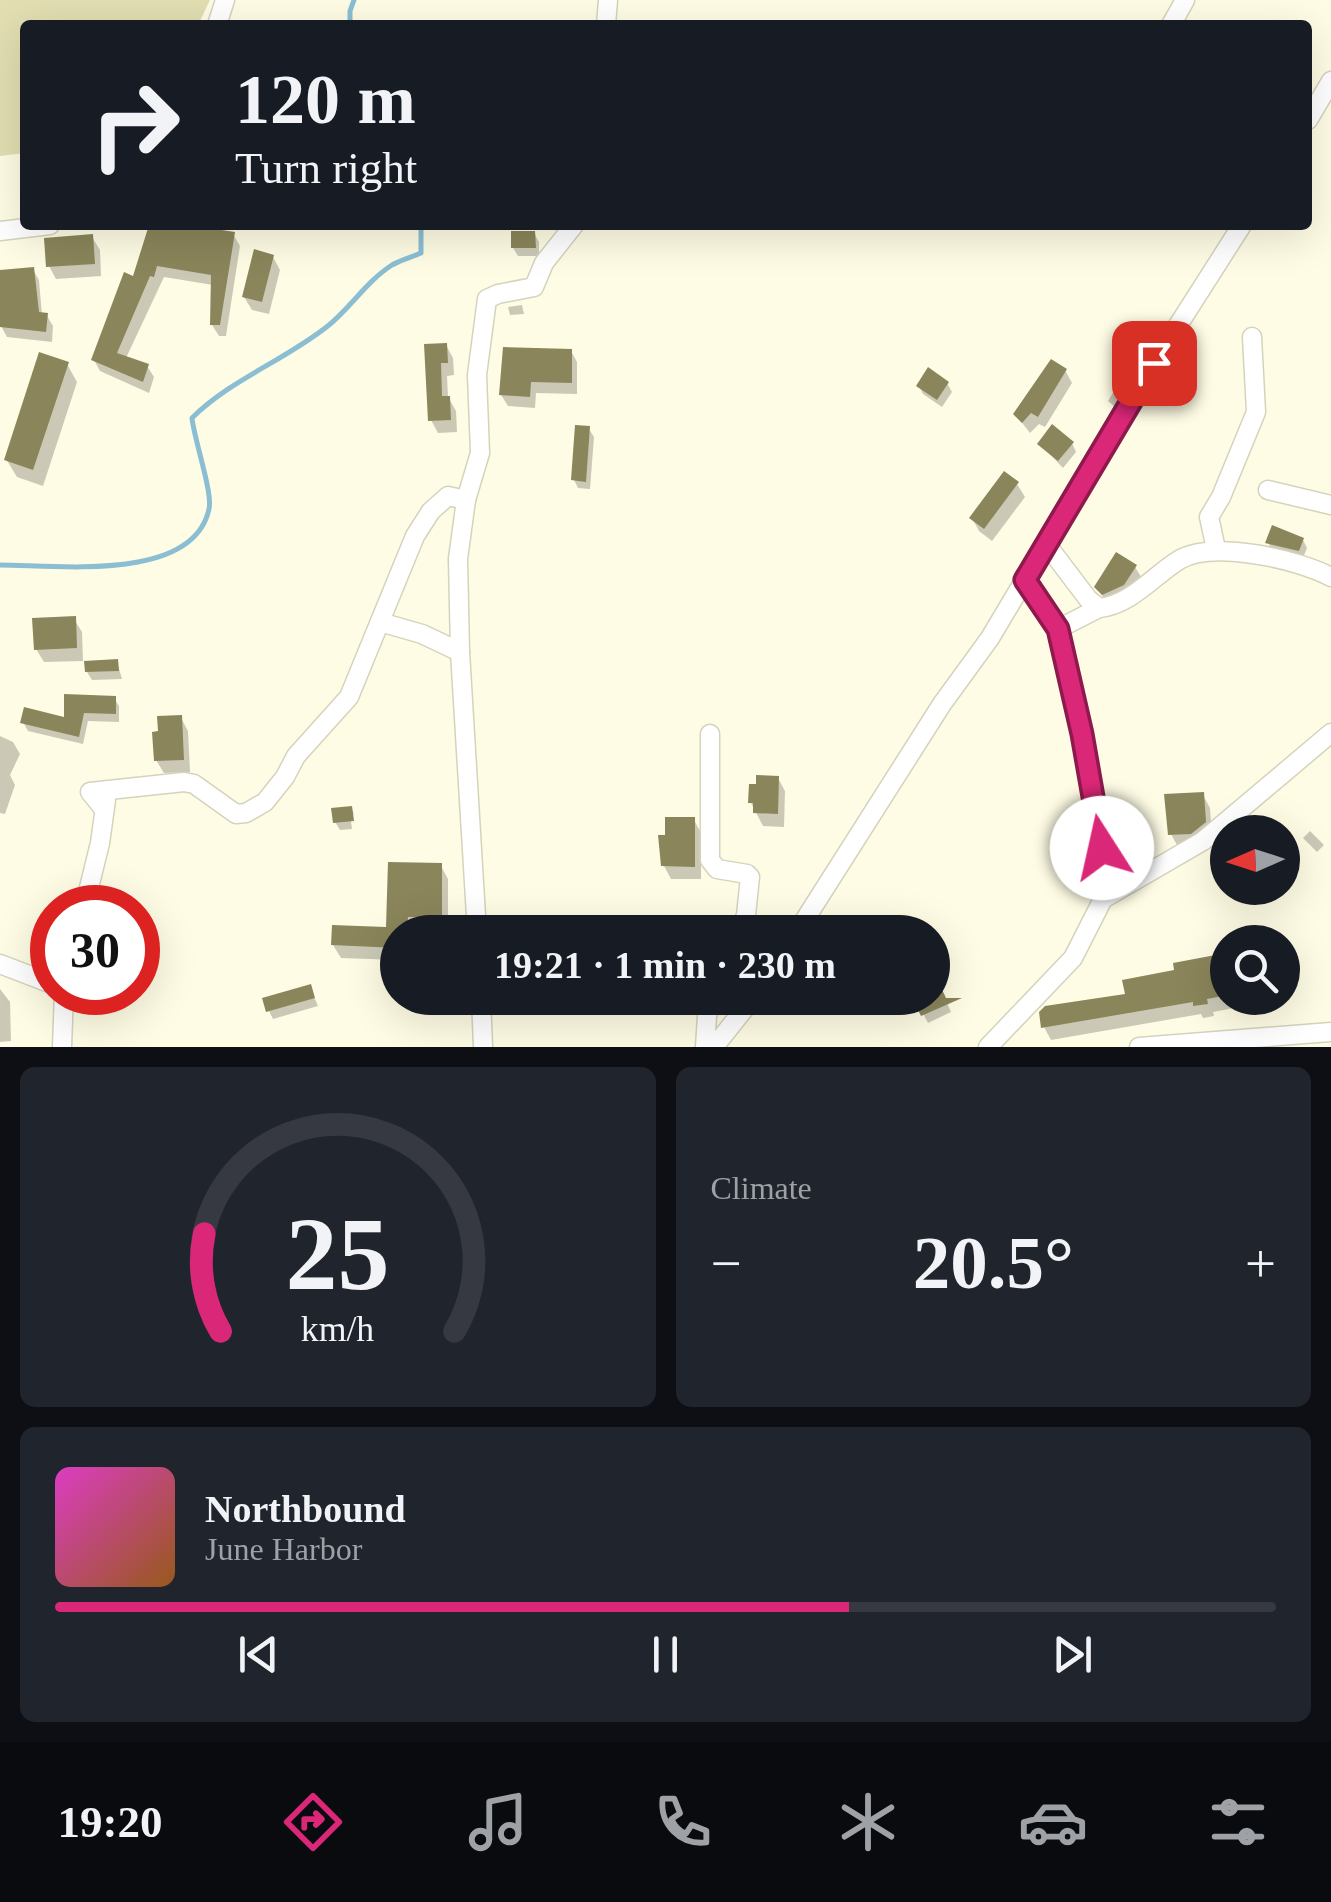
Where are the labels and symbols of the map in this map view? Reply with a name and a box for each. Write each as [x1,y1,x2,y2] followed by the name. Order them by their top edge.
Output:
[1112,321,1197,406] pin
[1050,796,1154,900] position arrow
[1210,815,1300,905] north arrow
[30,885,160,1015] speed limit sign: 30

